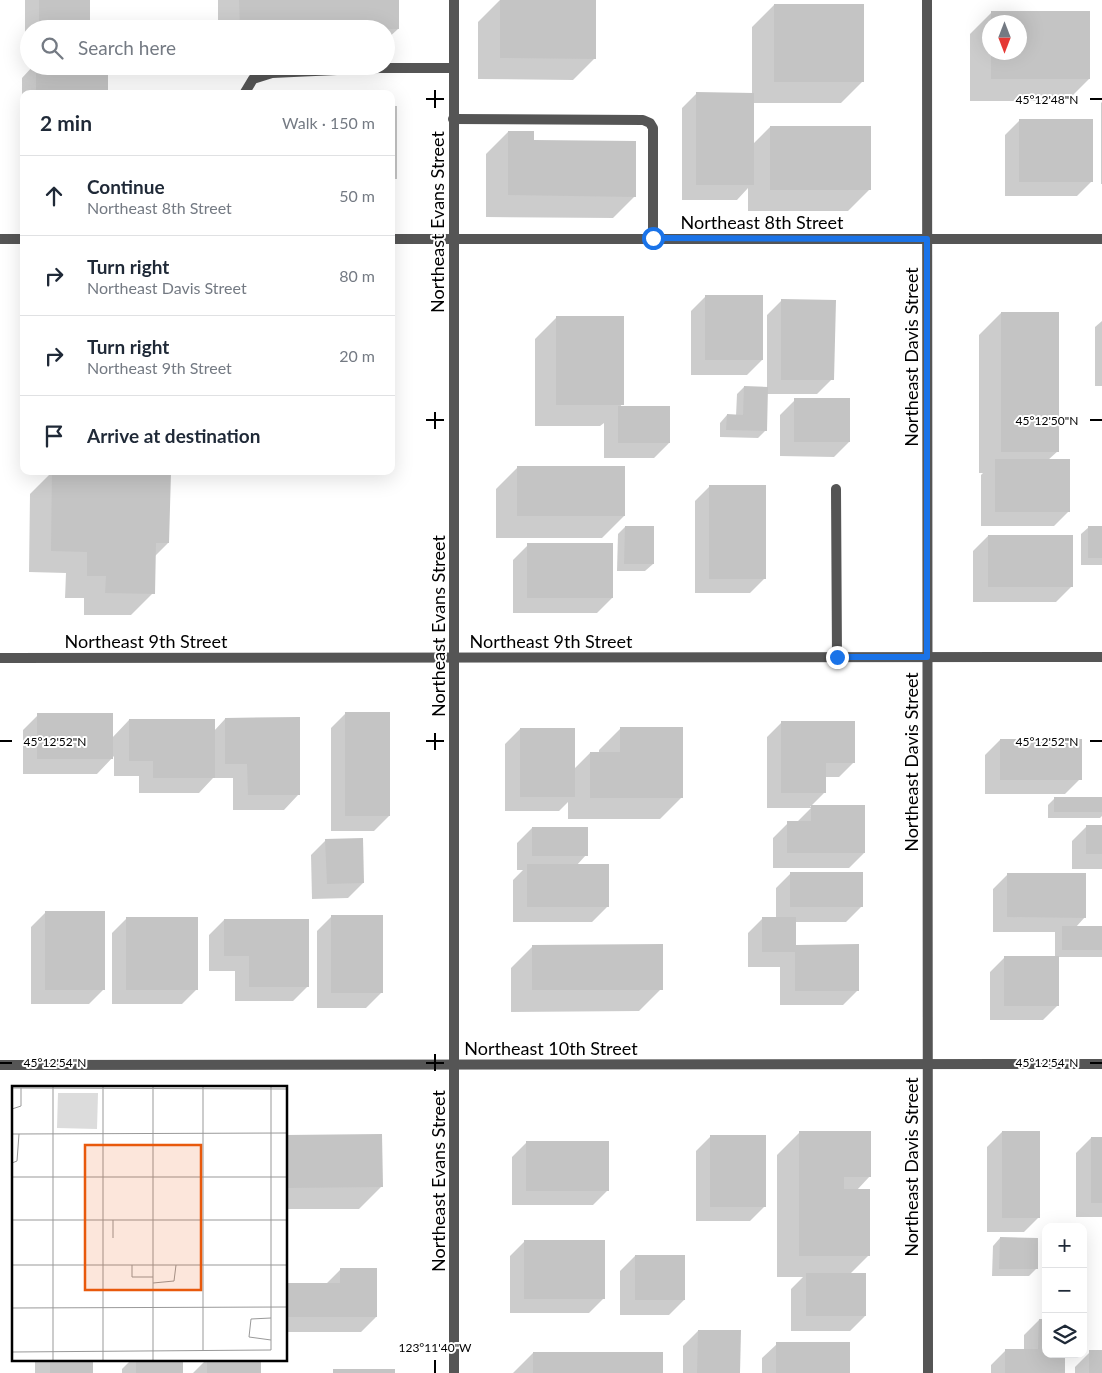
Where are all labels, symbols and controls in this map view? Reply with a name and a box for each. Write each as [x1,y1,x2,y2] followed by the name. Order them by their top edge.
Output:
[982,15,1027,60] north arrow
[20,20,395,75] search box
[38,34,66,62] icon: search
[78,36,176,59] text: Search here
[1016,92,1078,107] text: 45°12'48"N
[40,110,92,135] text: 2 min
[282,113,375,132] text: Walk · 150 m
[426,131,448,313] street label: Northeast Evans Street
[87,175,165,198] text: Continue
[40,182,68,210] icon: ahead
[339,186,375,205] text: 50 m
[87,198,232,217] text: Northeast 8th Street
[681,211,844,233] street label: Northeast 8th Street
[642,227,665,250] route start
[87,255,169,278] text: Turn right
[40,262,68,290] icon: right
[339,266,375,285] text: 80 m
[900,267,922,447] street label: Northeast Davis Street
[87,278,247,297] text: Northeast Davis Street
[87,335,169,358] text: Turn right
[40,342,68,370] icon: right
[339,346,375,365] text: 20 m
[87,358,232,377] text: Northeast 9th Street
[1016,413,1078,428] text: 45°12'50"N
[40,422,68,450] icon: arrive
[87,424,260,447] text: Arrive at destination
[427,535,449,717] street label: Northeast Evans Street
[65,630,228,652] street label: Northeast 9th Street
[470,630,633,652] street label: Northeast 9th Street
[826,646,849,669] route end
[900,672,922,852] street label: Northeast Davis Street
[24,734,86,749] text: 45°12'52"N
[1016,734,1078,749] text: 45°12'52"N
[464,1037,638,1059] street label: Northeast 10th Street
[24,1055,86,1070] text: 45°12'54"N
[1016,1055,1078,1070] text: 45°12'54"N
[900,1077,922,1257] street label: Northeast Davis Street
[12,1086,288,1360] inset map
[427,1090,449,1272] street label: Northeast Evans Street
[1042,1223,1087,1358] map controls
[1042,1223,1087,1268] button: +
[1042,1268,1087,1313] button: −
[1042,1313,1087,1358] button: layers
[398,1340,472,1355] text: 123°11'40"W

